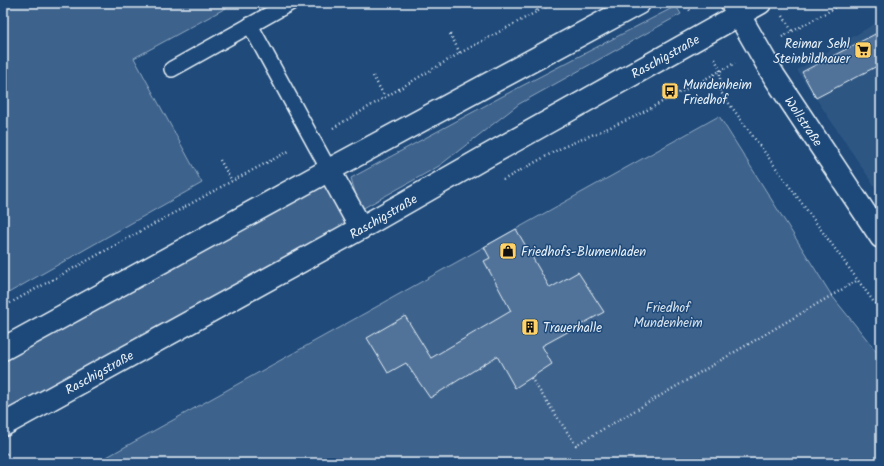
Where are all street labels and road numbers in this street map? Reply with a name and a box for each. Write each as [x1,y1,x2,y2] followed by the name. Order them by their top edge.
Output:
[628,30,704,85] street label: Raschigstraße
[778,92,827,151] street label: Wollstraße
[346,189,422,245] street label: Raschigstraße
[62,346,138,401] street label: Raschigstraße

